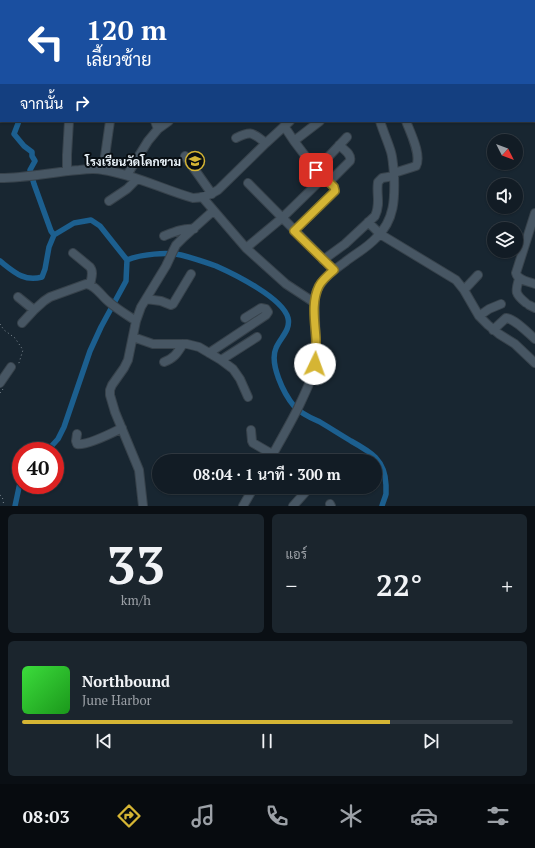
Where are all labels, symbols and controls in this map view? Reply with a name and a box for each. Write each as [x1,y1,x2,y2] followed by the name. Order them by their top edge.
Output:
[86,11,167,48] text: 120 m
[20,16,72,68] icon: left
[86,47,152,71] text: เลี้ยวซ้าย
[71,92,93,114] icon: right
[20,93,63,113] text: จากนั้น
[487,134,523,170] north arrow
[487,134,523,258] map controls
[184,150,206,172] school or university icon: โรงเรียนวัดโคกขาม
[299,153,333,187] pin
[84,154,181,169] place label: โรงเรียนวัดโคกขาม
[305,159,327,181] icon: arrive
[487,178,523,214] button: sound
[487,222,523,258] button: layers
[294,343,336,385] position arrow
[12,442,64,494] speed limit sign: 40
[193,464,341,484] text: 08:04 · 1 นาที · 300 m
[106,530,165,599] text: 33
[286,545,307,563] text: แอร์
[376,565,422,605] text: 22°
[286,571,297,600] text: −
[501,571,513,600] text: +
[121,591,151,609] text: km/h
[82,671,170,691] text: Northbound
[82,691,152,709] text: June Harbor
[93,730,115,752] icon: previous
[256,730,278,752] icon: pause
[420,730,442,752] icon: next
[115,802,143,830] icon: directions
[189,802,217,830] icon: music
[263,802,291,830] icon: phone
[337,802,365,830] icon: climate
[410,802,438,830] icon: car
[484,802,512,830] icon: filters
[23,804,70,828] text: 08:03

